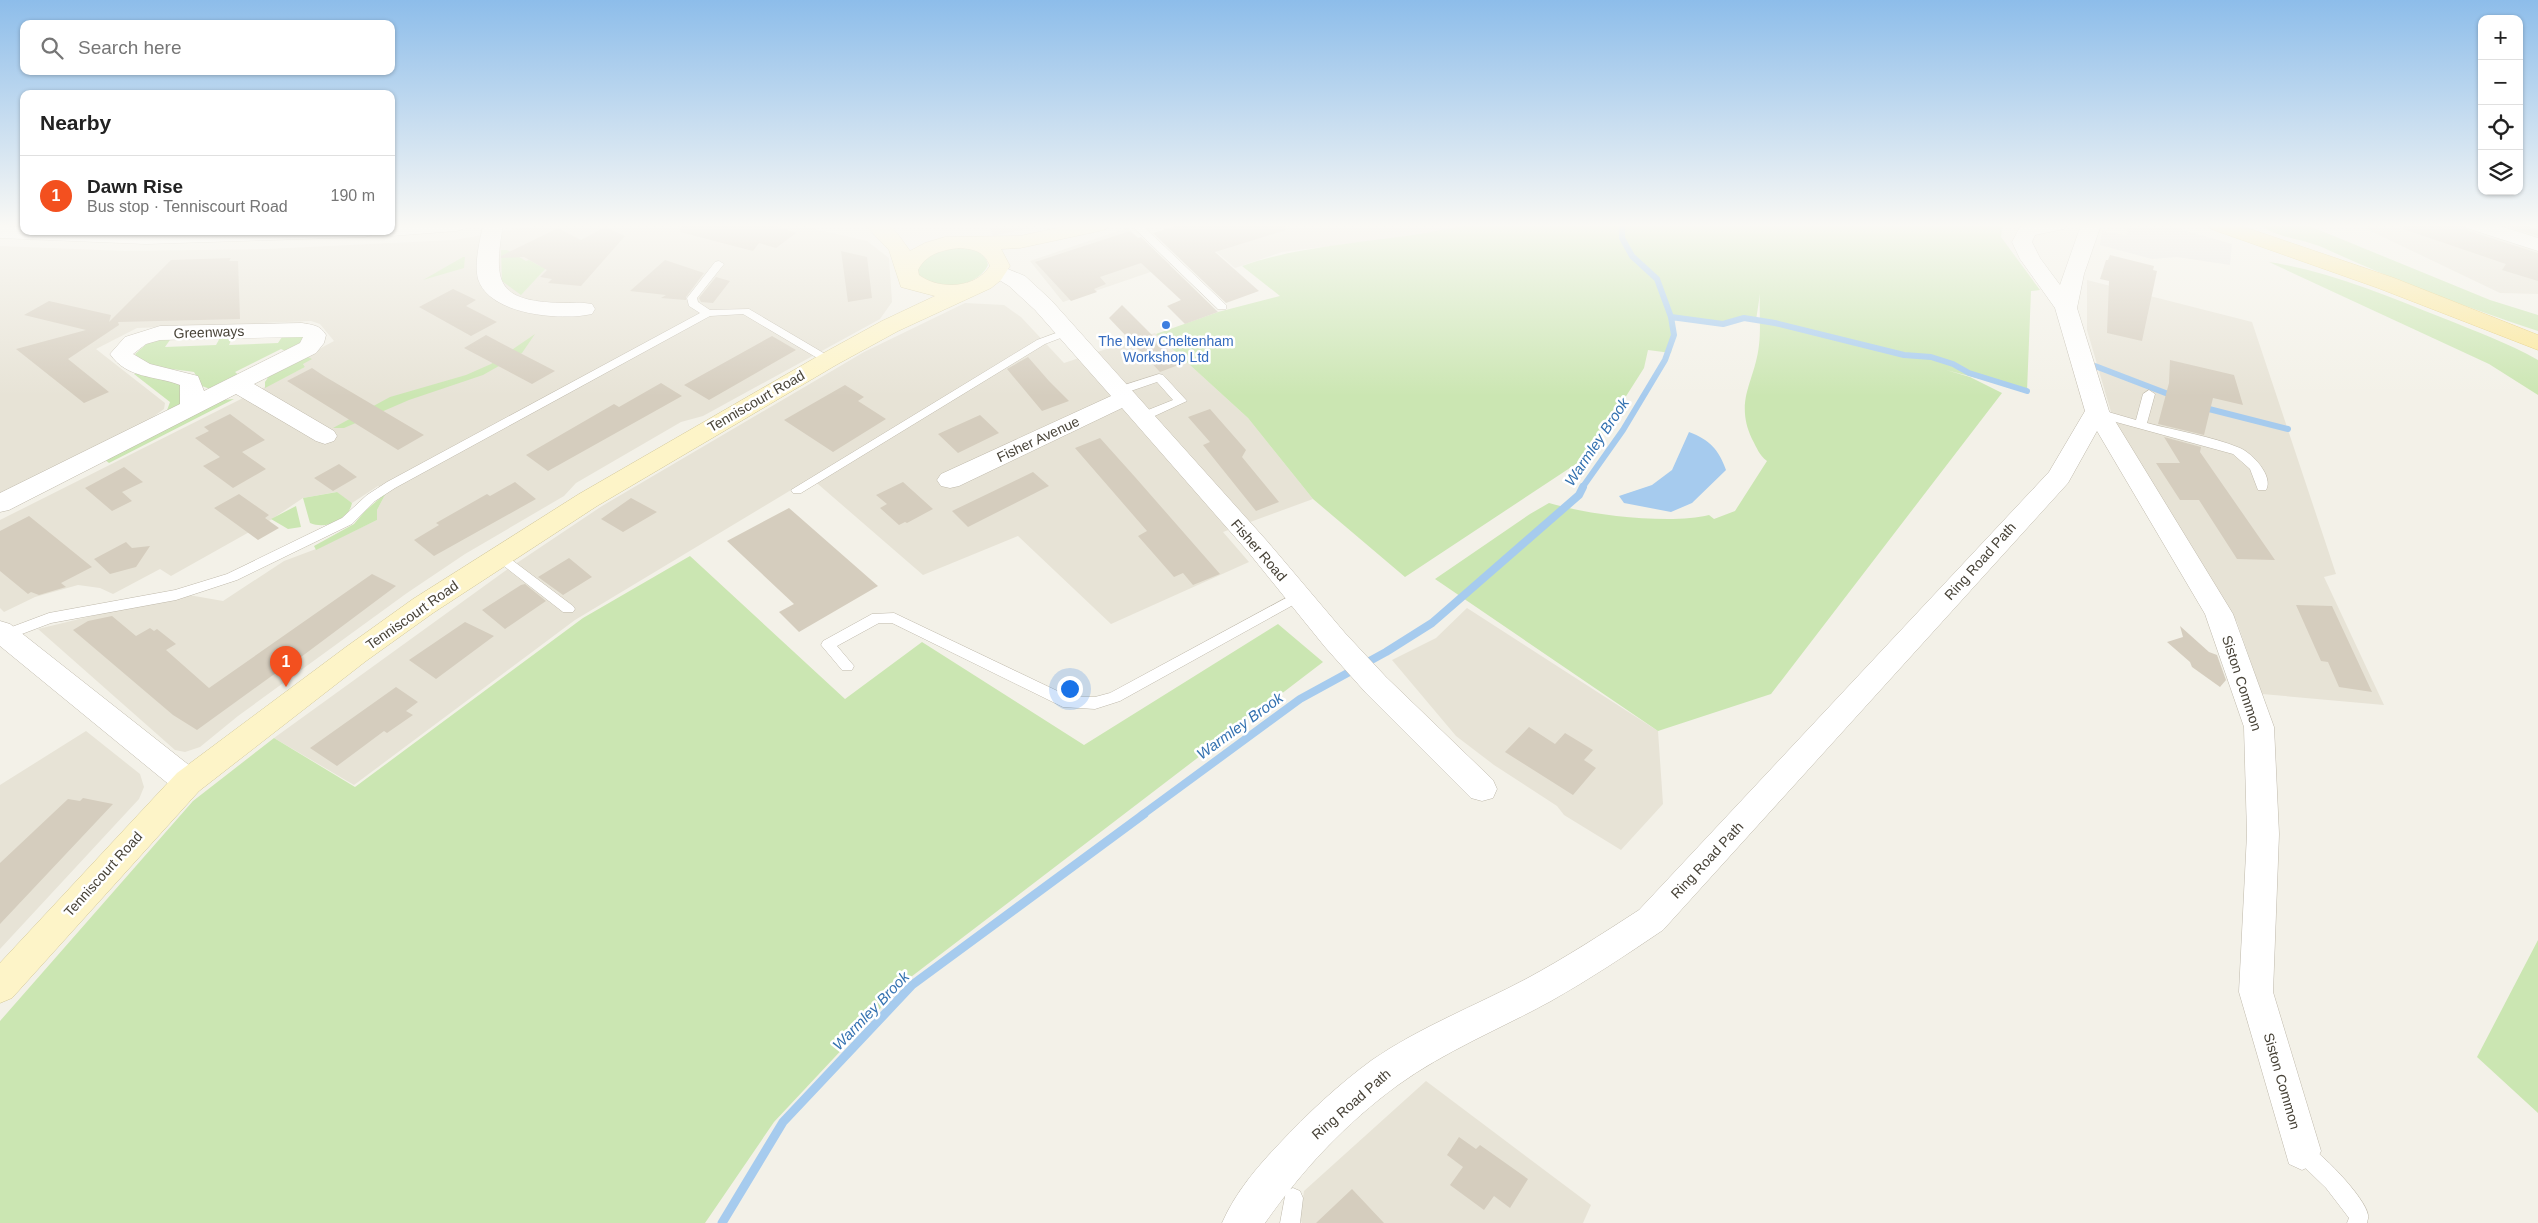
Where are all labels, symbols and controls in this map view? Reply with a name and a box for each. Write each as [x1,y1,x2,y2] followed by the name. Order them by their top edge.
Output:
[2478,15,2523,195] map controls
[2478,15,2523,60] button: +
[20,20,395,75] search box
[38,34,66,62] icon: search
[78,37,182,58] text: Search here
[2478,60,2523,105] button: −
[2478,105,2523,150] button: locate
[40,111,111,134] text: Nearby
[2478,150,2523,195] button: layers
[87,176,183,197] text: Dawn Rise
[52,187,60,204] text: 1
[331,187,375,204] text: 190 m
[87,198,288,215] text: Bus stop · Tenniscourt Road
[1160,319,1172,331] marker: The New Cheltenham Workshop Ltd
[173,323,245,341] street label: Greenways
[1098,333,1234,365] place label: The New Cheltenham Workshop Ltd
[705,367,807,435] street label: Tenniscourt Road
[1561,393,1633,489] water label: Warmley Brook
[994,413,1082,465] street label: Fisher Avenue
[1228,516,1290,584] street label: Fisher Road
[1941,519,2019,603] street label: Ring Road Path
[363,577,461,653] street label: Tenniscourt Road
[2219,633,2265,733] street label: Siston Common
[270,646,302,687] pin: 1
[1057,676,1083,702] your location
[1193,688,1287,763] water label: Warmley Brook
[1667,818,1747,902] street label: Ring Road Path
[61,828,145,920] street label: Tenniscourt Road
[829,967,913,1053] water label: Warmley Brook
[2261,1031,2303,1131] street label: Siston Common
[1308,1066,1394,1142] street label: Ring Road Path

